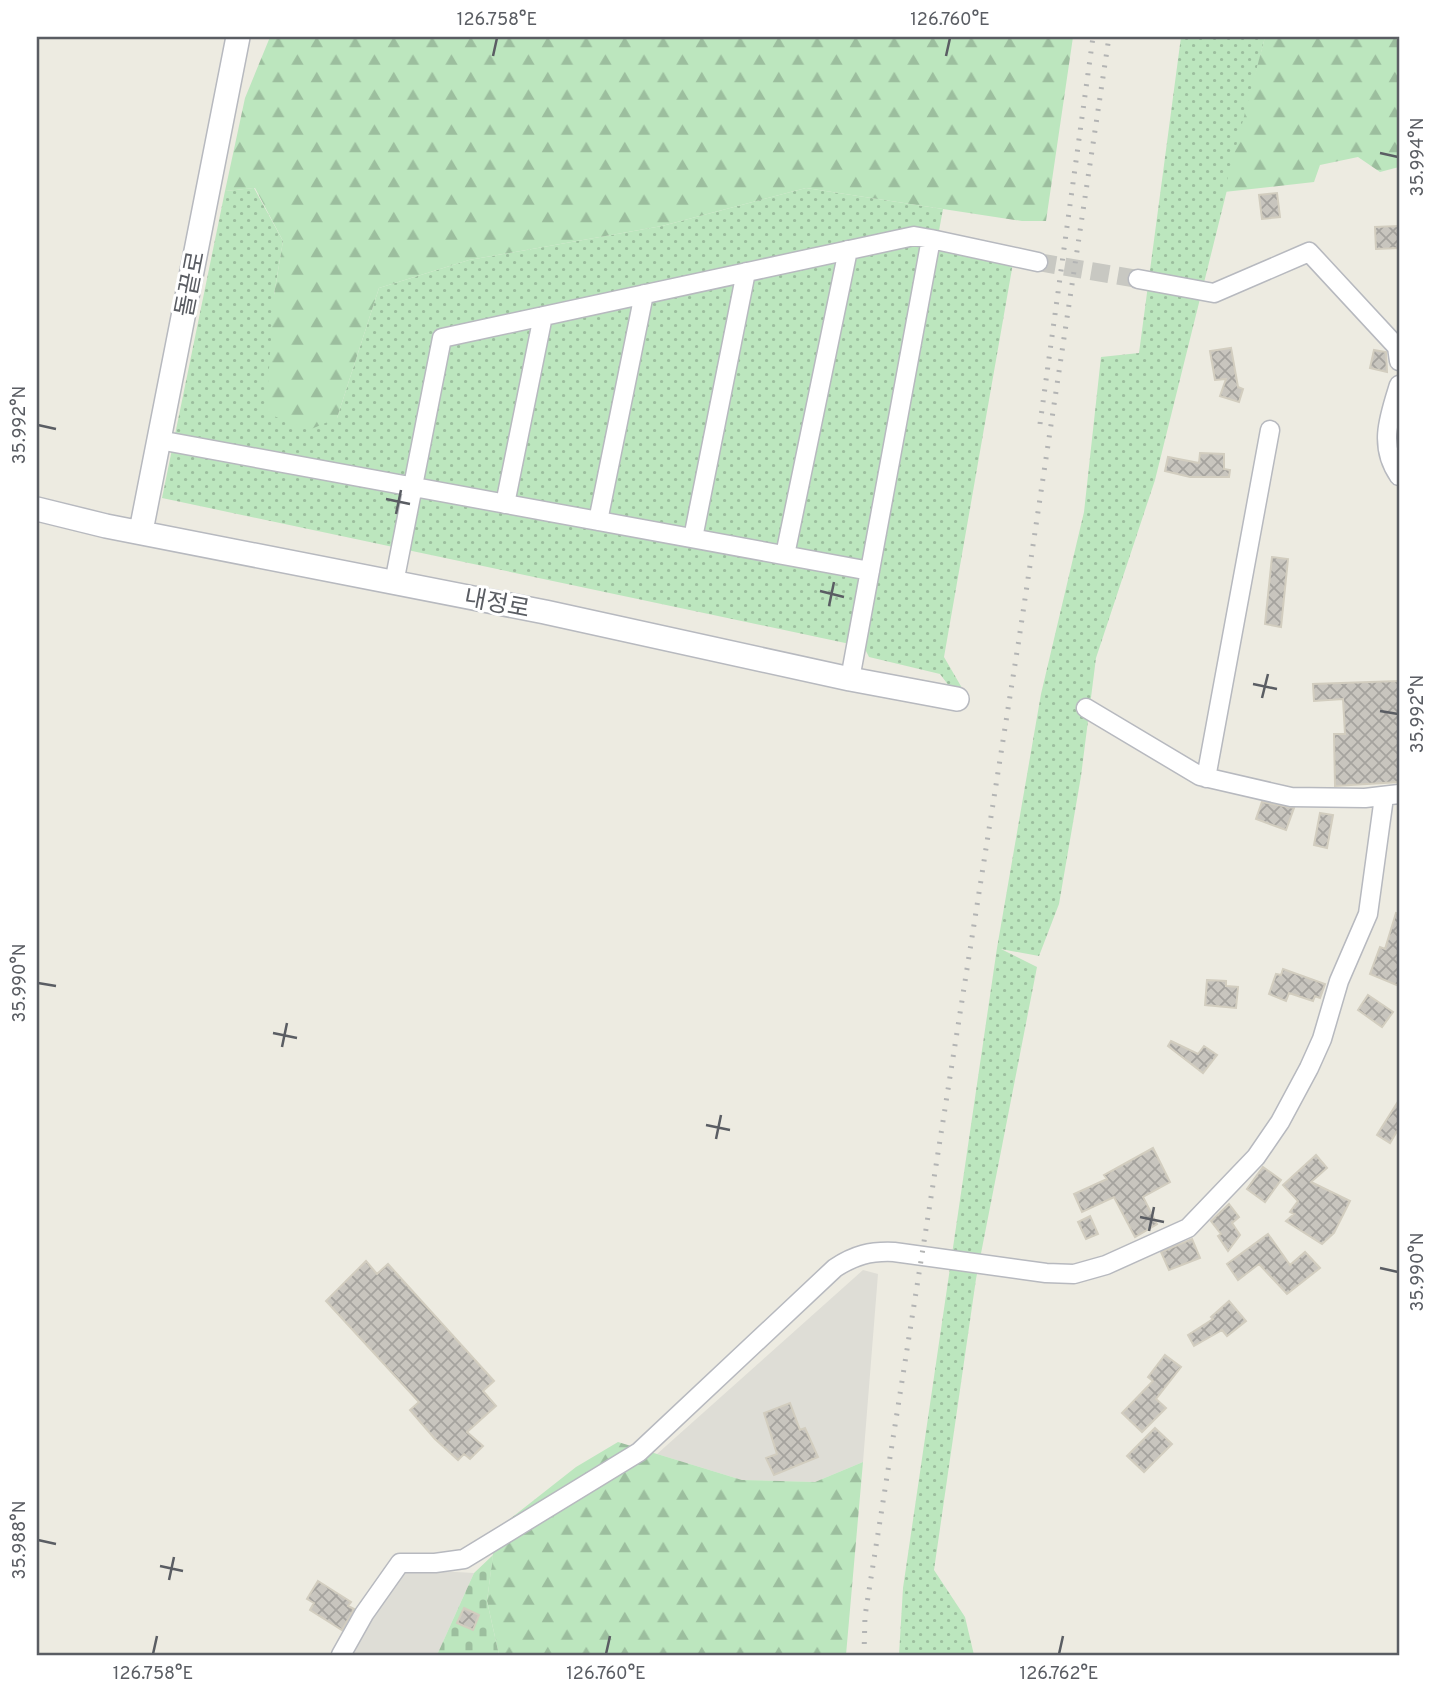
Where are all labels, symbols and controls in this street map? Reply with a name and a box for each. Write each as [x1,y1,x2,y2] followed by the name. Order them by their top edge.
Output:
[457,9,537,32] text: 126.758°E
[910,9,990,32] text: 126.760°E
[1407,118,1430,196] text: 35.994°N
[171,249,213,320] street label: 돌끝로
[9,386,32,464] text: 35.992°N
[461,584,532,626] street label: 내정로
[1407,675,1430,753] text: 35.992°N
[9,943,32,1023] text: 35.990°N
[1407,1232,1430,1312] text: 35.990°N
[9,1501,32,1579] text: 35.988°N
[113,1663,193,1686] text: 126.758°E
[566,1663,646,1686] text: 126.760°E
[1019,1663,1099,1686] text: 126.762°E

